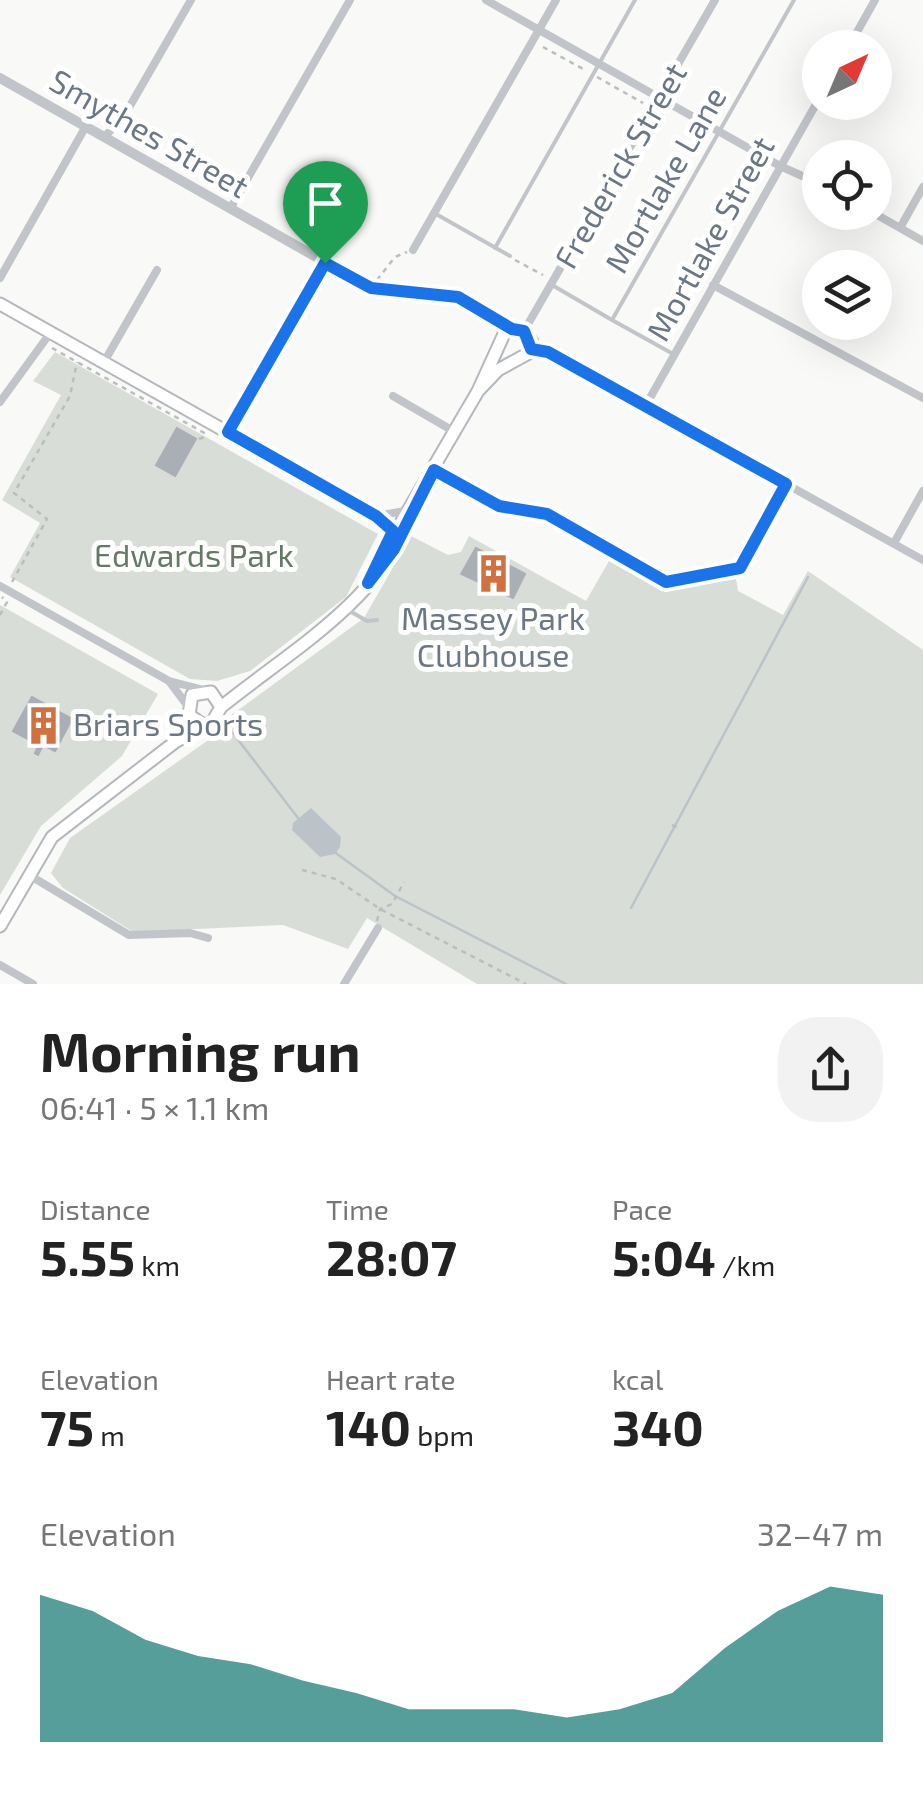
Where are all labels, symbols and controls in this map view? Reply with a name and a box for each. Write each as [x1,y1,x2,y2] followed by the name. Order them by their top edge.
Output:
[802,30,892,120] north arrow
[802,30,892,340] map controls
[545,56,693,274] street label: Frederick Street
[44,60,256,205] street label: Smythes Street
[596,79,733,279] street label: Mortlake Lane
[638,129,781,347] street label: Mortlake Street
[802,140,892,230] button: locate
[283,161,368,264] pin
[298,176,353,231] icon: arrive
[802,250,892,340] button: layers
[94,535,294,573] park label: Edwards Park
[472,553,514,595] building icon: Massey Park Clubhouse
[401,598,585,673] place label: Massey Park Clubhouse
[22,704,64,746] building icon: Briars Sports
[73,704,263,742] place label: Briars Sports
[40,1017,361,1083] text: Morning run
[778,1017,883,1122] button: share
[40,1088,269,1126] text: 06:41 · 5 × 1.1 km
[40,1192,151,1226] text: Distance
[326,1192,389,1226] text: Time
[612,1192,672,1226] text: Pace
[40,1226,135,1286] text: 5.55
[326,1226,457,1286] text: 28:07
[612,1226,716,1286] text: 5:04
[135,1248,180,1282] text: km
[716,1248,775,1282] text: /km
[40,1362,159,1396] text: Elevation
[326,1362,456,1396] text: Heart rate
[612,1362,663,1396] text: kcal
[40,1396,94,1456] text: 75
[326,1396,411,1456] text: 140
[612,1396,704,1456] text: 340
[94,1418,125,1452] text: m
[411,1418,474,1452] text: bpm
[40,1514,176,1552] text: Elevation
[757,1514,883,1552] text: 32–47 m

